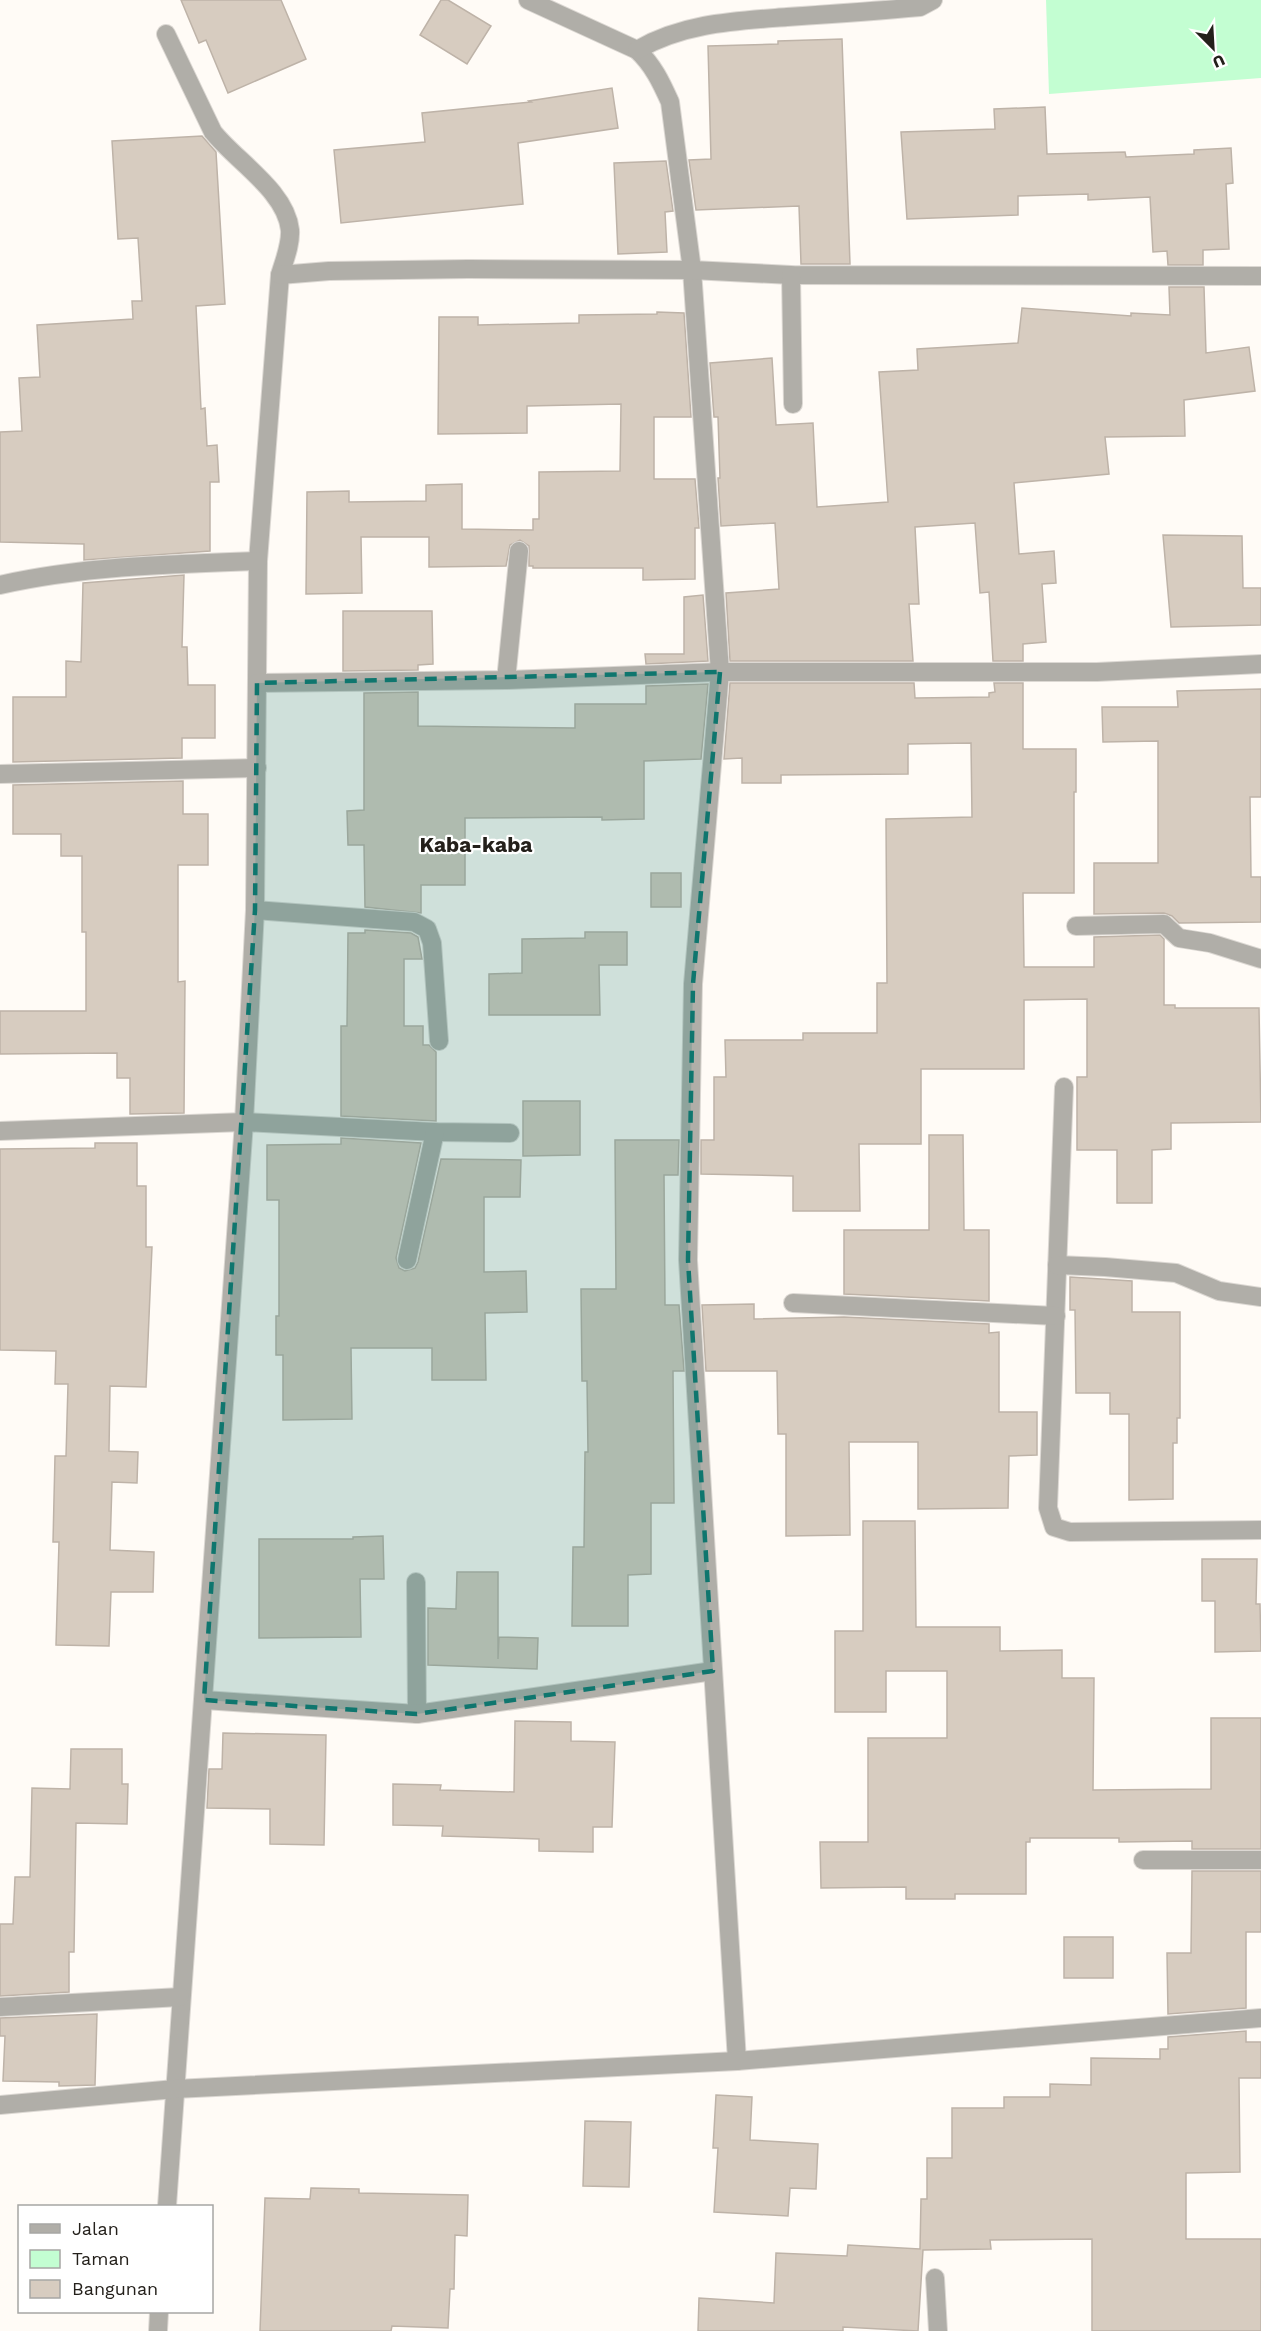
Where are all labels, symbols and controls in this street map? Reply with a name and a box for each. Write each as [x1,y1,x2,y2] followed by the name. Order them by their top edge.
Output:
[1183,18,1243,78] north arrow
[1210,50,1228,72] text: U
[419,832,533,857] district label: Kaba-kaba
[18,2205,213,2313] legend
[72,2218,119,2239] text: Jalan
[72,2248,130,2269] text: Taman
[72,2278,158,2299] text: Bangunan

